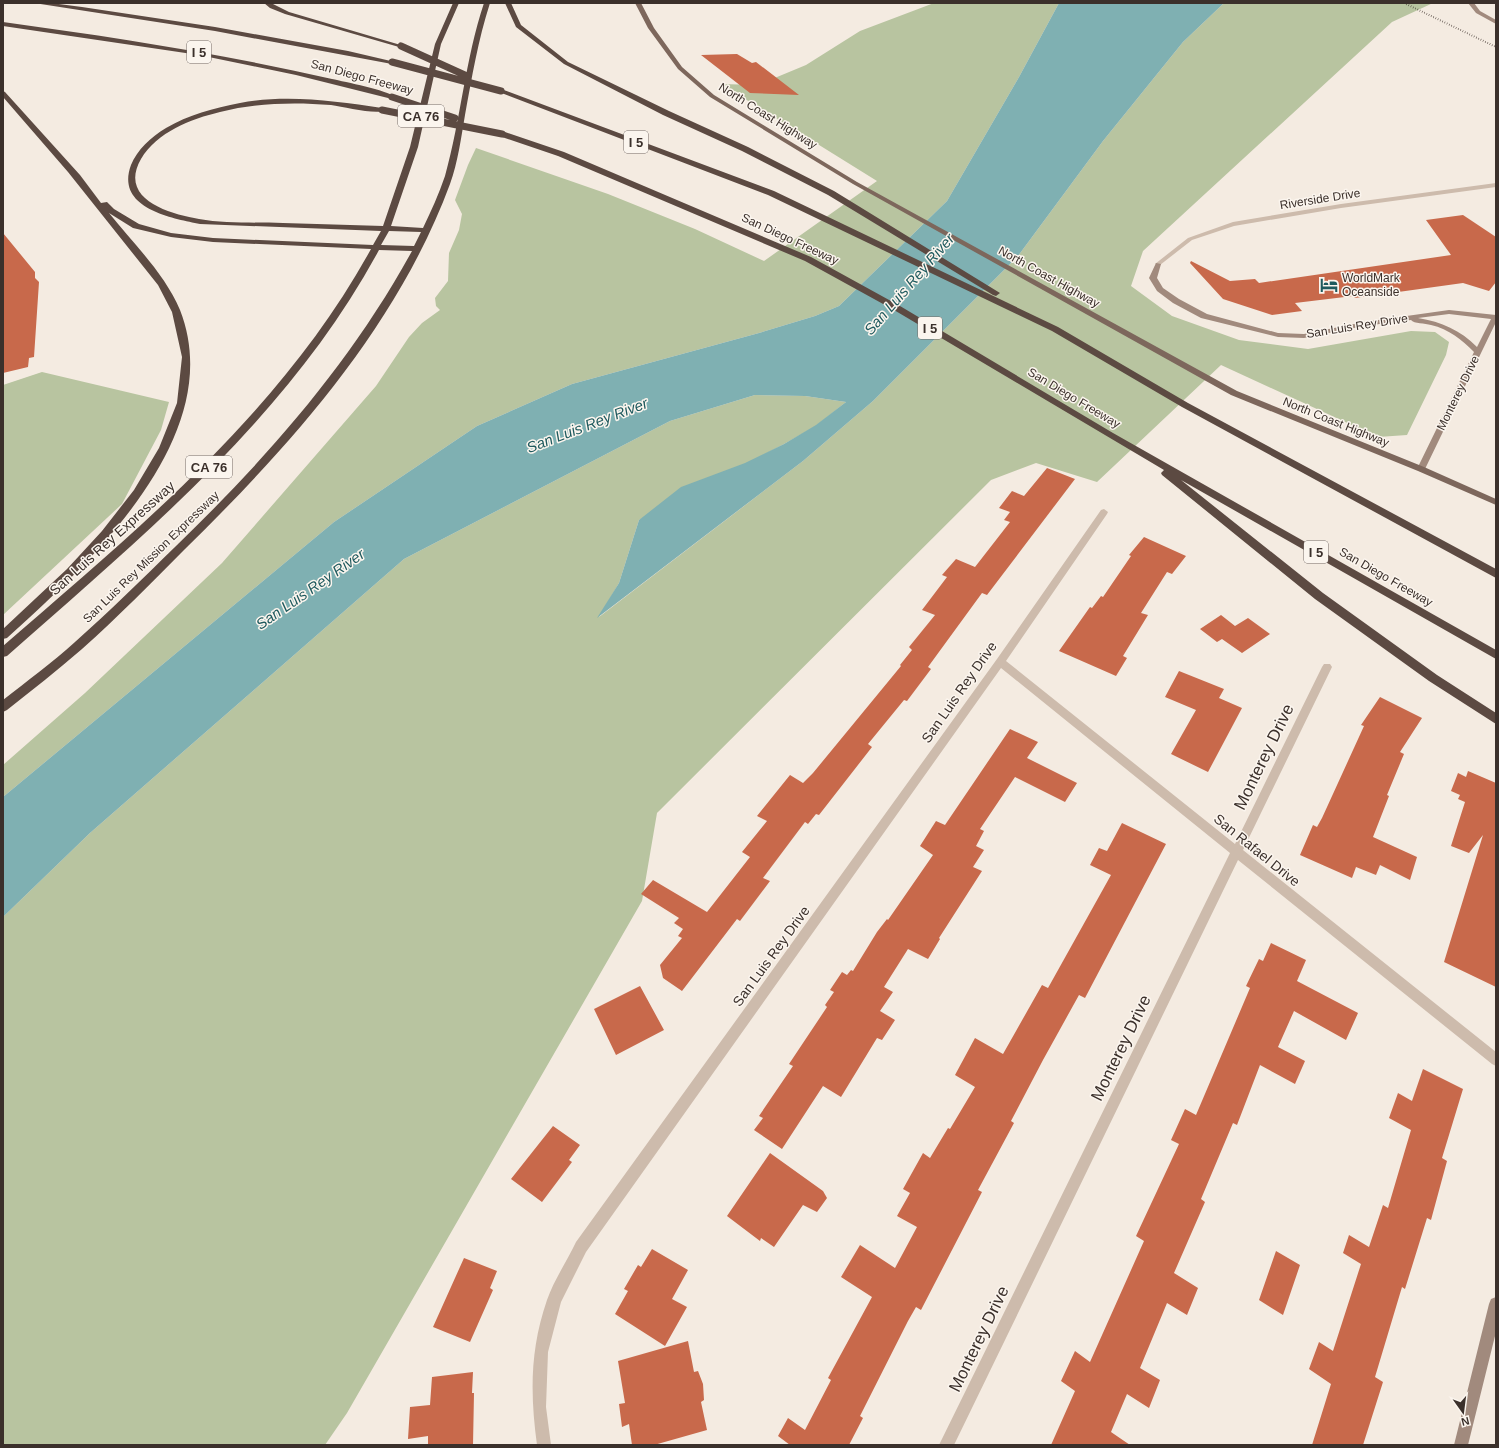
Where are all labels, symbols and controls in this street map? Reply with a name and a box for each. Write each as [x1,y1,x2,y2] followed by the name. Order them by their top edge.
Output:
[187,41,211,63] road number: I 5
[309,57,415,97] street label: San Diego Freeway
[716,80,820,152] street label: North Coast Highway
[398,105,444,127] road number: CA 76
[624,131,648,153] road number: I 5
[1279,186,1362,212] street label: Riverside Drive
[739,210,841,268] street label: San Diego Freeway
[860,229,958,338] water label: San Luis Rey River
[996,243,1102,311] street label: North Coast Highway
[1342,271,1401,299] place label: WorldMark Oceanside
[1319,275,1339,295] hotel icon: WorldMark Oceanside
[1305,311,1409,341] street label: San Luis Rey Drive
[918,317,942,339] road number: I 5
[1434,353,1482,433] street label: Monterey Drive
[1025,365,1123,431] street label: San Diego Freeway
[524,394,651,456] water label: San Luis Rey River
[1281,394,1391,450] street label: North Coast Highway
[186,456,232,478] road number: CA 76
[46,478,178,598] street label: San Luis Rey Expressway
[80,488,222,626] street label: San Luis Rey Mission Expressway
[1304,541,1328,563] road number: I 5
[253,545,368,633] water label: San Luis Rey River
[1337,545,1435,609] street label: San Diego Freeway
[918,638,1000,746] street label: San Luis Rey Drive
[1230,701,1298,813] street label: Monterey Drive
[1211,810,1303,890] street label: San Rafael Drive
[729,903,813,1009] street label: San Luis Rey Drive
[1087,992,1155,1104] street label: Monterey Drive
[945,1283,1013,1395] street label: Monterey Drive
[1443,1392,1483,1432] north arrow
[1460,1415,1471,1428] text: N

